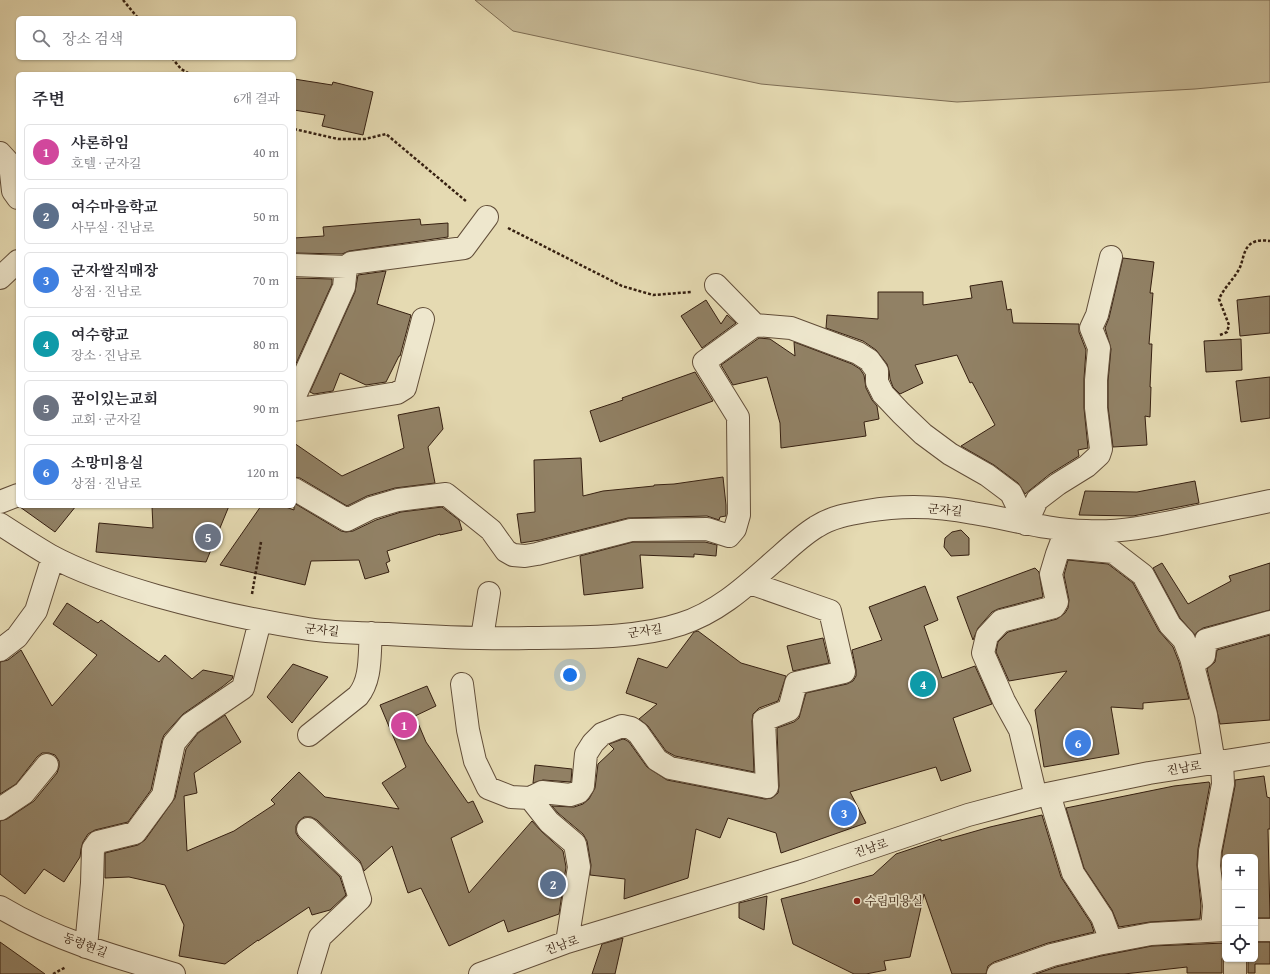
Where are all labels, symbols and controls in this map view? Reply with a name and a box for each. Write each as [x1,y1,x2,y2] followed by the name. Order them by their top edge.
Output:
[16,16,296,60] search box
[30,27,52,49] icon: search
[62,28,123,49] text: 장소 검색
[32,86,65,111] text: 주변
[233,89,280,108] text: 6개 결과
[71,132,129,153] text: 샤론하임
[43,143,49,162] text: 1
[253,143,279,162] text: 40 m
[71,154,142,173] text: 호텔 · 군자길
[71,196,158,217] text: 여수마음학교
[43,207,49,226] text: 2
[253,207,279,226] text: 50 m
[71,218,154,237] text: 사무실 · 진남로
[71,260,158,281] text: 군자쌀직매장
[43,271,49,290] text: 3
[253,271,279,290] text: 70 m
[71,282,142,301] text: 상점 · 진남로
[71,324,129,345] text: 여수향교
[43,335,49,354] text: 4
[253,335,279,354] text: 80 m
[71,346,142,365] text: 장소 · 진남로
[71,388,158,409] text: 꿈이있는교회
[43,399,49,418] text: 5
[253,399,279,418] text: 90 m
[71,410,142,429] text: 교회 · 군자길
[71,452,143,473] text: 소망미용실
[43,463,49,482] text: 6
[247,463,279,482] text: 120 m
[71,474,142,493] text: 상점 · 진남로
[927,500,963,519] street label: 군자길
[195,522,221,552] pin: 5
[304,619,340,640] street label: 군자길
[627,620,663,641] street label: 군자길
[560,665,580,685] your location
[910,669,936,699] pin: 4
[391,710,417,740] pin: 1
[1065,728,1091,758] pin: 6
[1165,756,1203,779] street label: 진남로
[831,798,857,828] pin: 3
[852,834,890,861] street label: 진남로
[1222,854,1258,962] map controls
[1222,854,1258,890] button: +
[540,869,566,899] pin: 2
[1222,890,1258,926] button: −
[865,892,923,909] place label: 수림미용실
[852,896,862,906] marker: 수림미용실
[1222,926,1258,962] button: locate
[60,928,110,961] street label: 동령현길
[543,931,581,958] street label: 진남로

